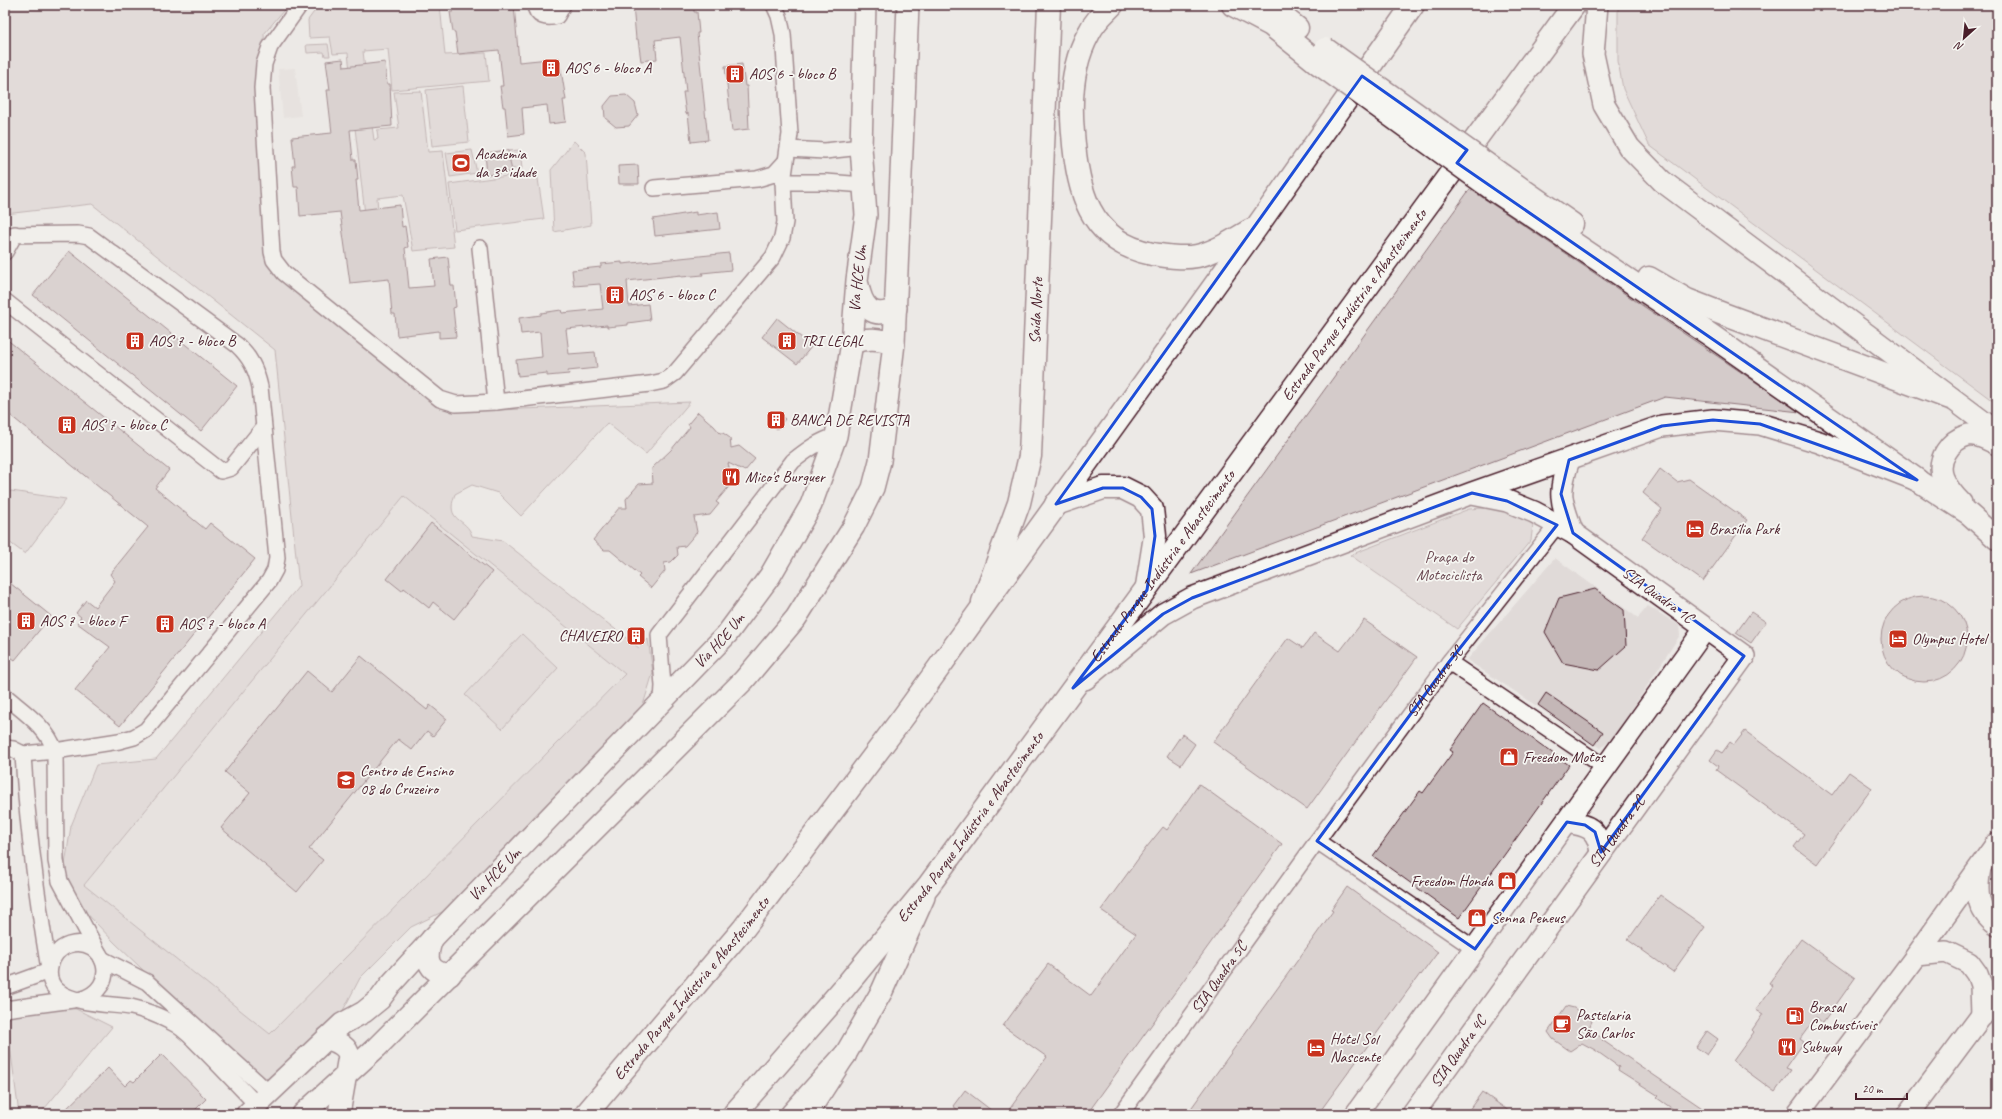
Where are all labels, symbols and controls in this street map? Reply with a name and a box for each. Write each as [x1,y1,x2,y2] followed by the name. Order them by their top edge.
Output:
[1944,18,1984,58] north arrow
[1951,38,1966,55] text: N
[540,57,562,79] building icon: AOS 6 - bloco A
[565,58,652,78] place label: AOS 6 - bloco A
[724,63,746,85] building icon: AOS 6 - bloco B
[749,64,837,84] place label: AOS 6 - bloco B
[475,144,538,182] place label: Academia da 3ª idade
[450,152,472,174] sports icon: Academia da 3ª idade
[1277,203,1432,405] street label: Estrada Parque Indústria e Abastecimento
[845,242,872,313] street label: Via HCE Um
[1025,275,1048,344] street label: Saída Norte
[604,284,626,306] building icon: AOS 6 - bloco C
[629,285,716,305] place label: AOS 6 - bloco C
[124,330,146,352] building icon: AOS 7 - bloco B
[776,330,798,352] building icon: TRI LEGAL
[149,331,237,351] place label: AOS 7 - bloco B
[801,331,864,351] place label: TRI LEGAL
[765,409,787,431] building icon: BANCA DE REVISTA
[790,410,910,430] place label: BANCA DE REVISTA
[56,414,78,436] building icon: AOS 7 - bloco C
[81,415,168,435] place label: AOS 7 - bloco C
[1086,464,1241,666] street label: Estrada Parque Indústria e Abastecimento
[720,466,742,488] restaurant icon: Mico's Burguer
[745,467,827,487] place label: Mico's Burguer
[1684,518,1706,540] hotel icon: Brasília Park
[1709,519,1781,539] place label: Brasília Park
[1416,547,1483,585] park label: Praça do Motociclista
[1618,562,1699,629] street label: SIA Quadra 1C
[689,608,750,672] street label: Via HCE Um
[15,610,37,632] building icon: AOS 7 - bloco F
[40,611,129,631] place label: AOS 7 - bloco F
[154,613,176,635] building icon: AOS 7 - bloco A
[179,614,266,634] place label: AOS 7 - bloco A
[625,625,647,647] building icon: CHAVEIRO
[559,626,624,646] place label: CHAVEIRO
[1887,628,1909,650] hotel icon: Olympus Hotel
[1912,629,1990,649] place label: Olympus Hotel
[1402,641,1469,721] street label: SIA Quadra 3C
[892,726,1049,926] street label: Estrada Parque Indústria e Abastecimento
[1498,746,1520,768] shop icon: Freedom Motos
[1523,747,1606,767] place label: Freedom Motos
[360,761,455,799] place label: Centro de Ensino 08 do Cruzeiro
[335,769,357,791] school or university icon: Centro de Ensino 08 do Cruzeiro
[1584,791,1650,872] street label: SIA Quadra 2C
[464,842,526,905] street label: Via HCE Um
[1496,870,1518,892] shop icon: Freedom Honda
[1410,871,1495,891] place label: Freedom Honda
[609,891,775,1084] street label: Estrada Parque Indústria e Abastecimento
[1466,907,1488,929] shop icon: Senna Peneus
[1491,908,1566,928] place label: Senna Peneus
[1186,937,1252,1017] street label: SIA Quadra 5C
[1809,997,1878,1035] place label: Brasal Combustíveis
[1576,1005,1635,1043] place label: Pastelaria São Carlos
[1784,1005,1806,1027] fuel station icon: Brasal Combustíveis
[1425,1011,1492,1091] street label: SIA Quadra 4C
[1551,1013,1573,1035] cafe icon: Pastelaria São Carlos
[1330,1029,1382,1067] place label: Hotel Sol Nascente
[1776,1036,1798,1058] restaurant icon: Subway
[1305,1037,1327,1059] hotel icon: Hotel Sol Nascente
[1801,1037,1843,1057] place label: Subway
[1856,1075,1907,1101] scale bar
[1862,1081,1884,1097] text: 20 m

